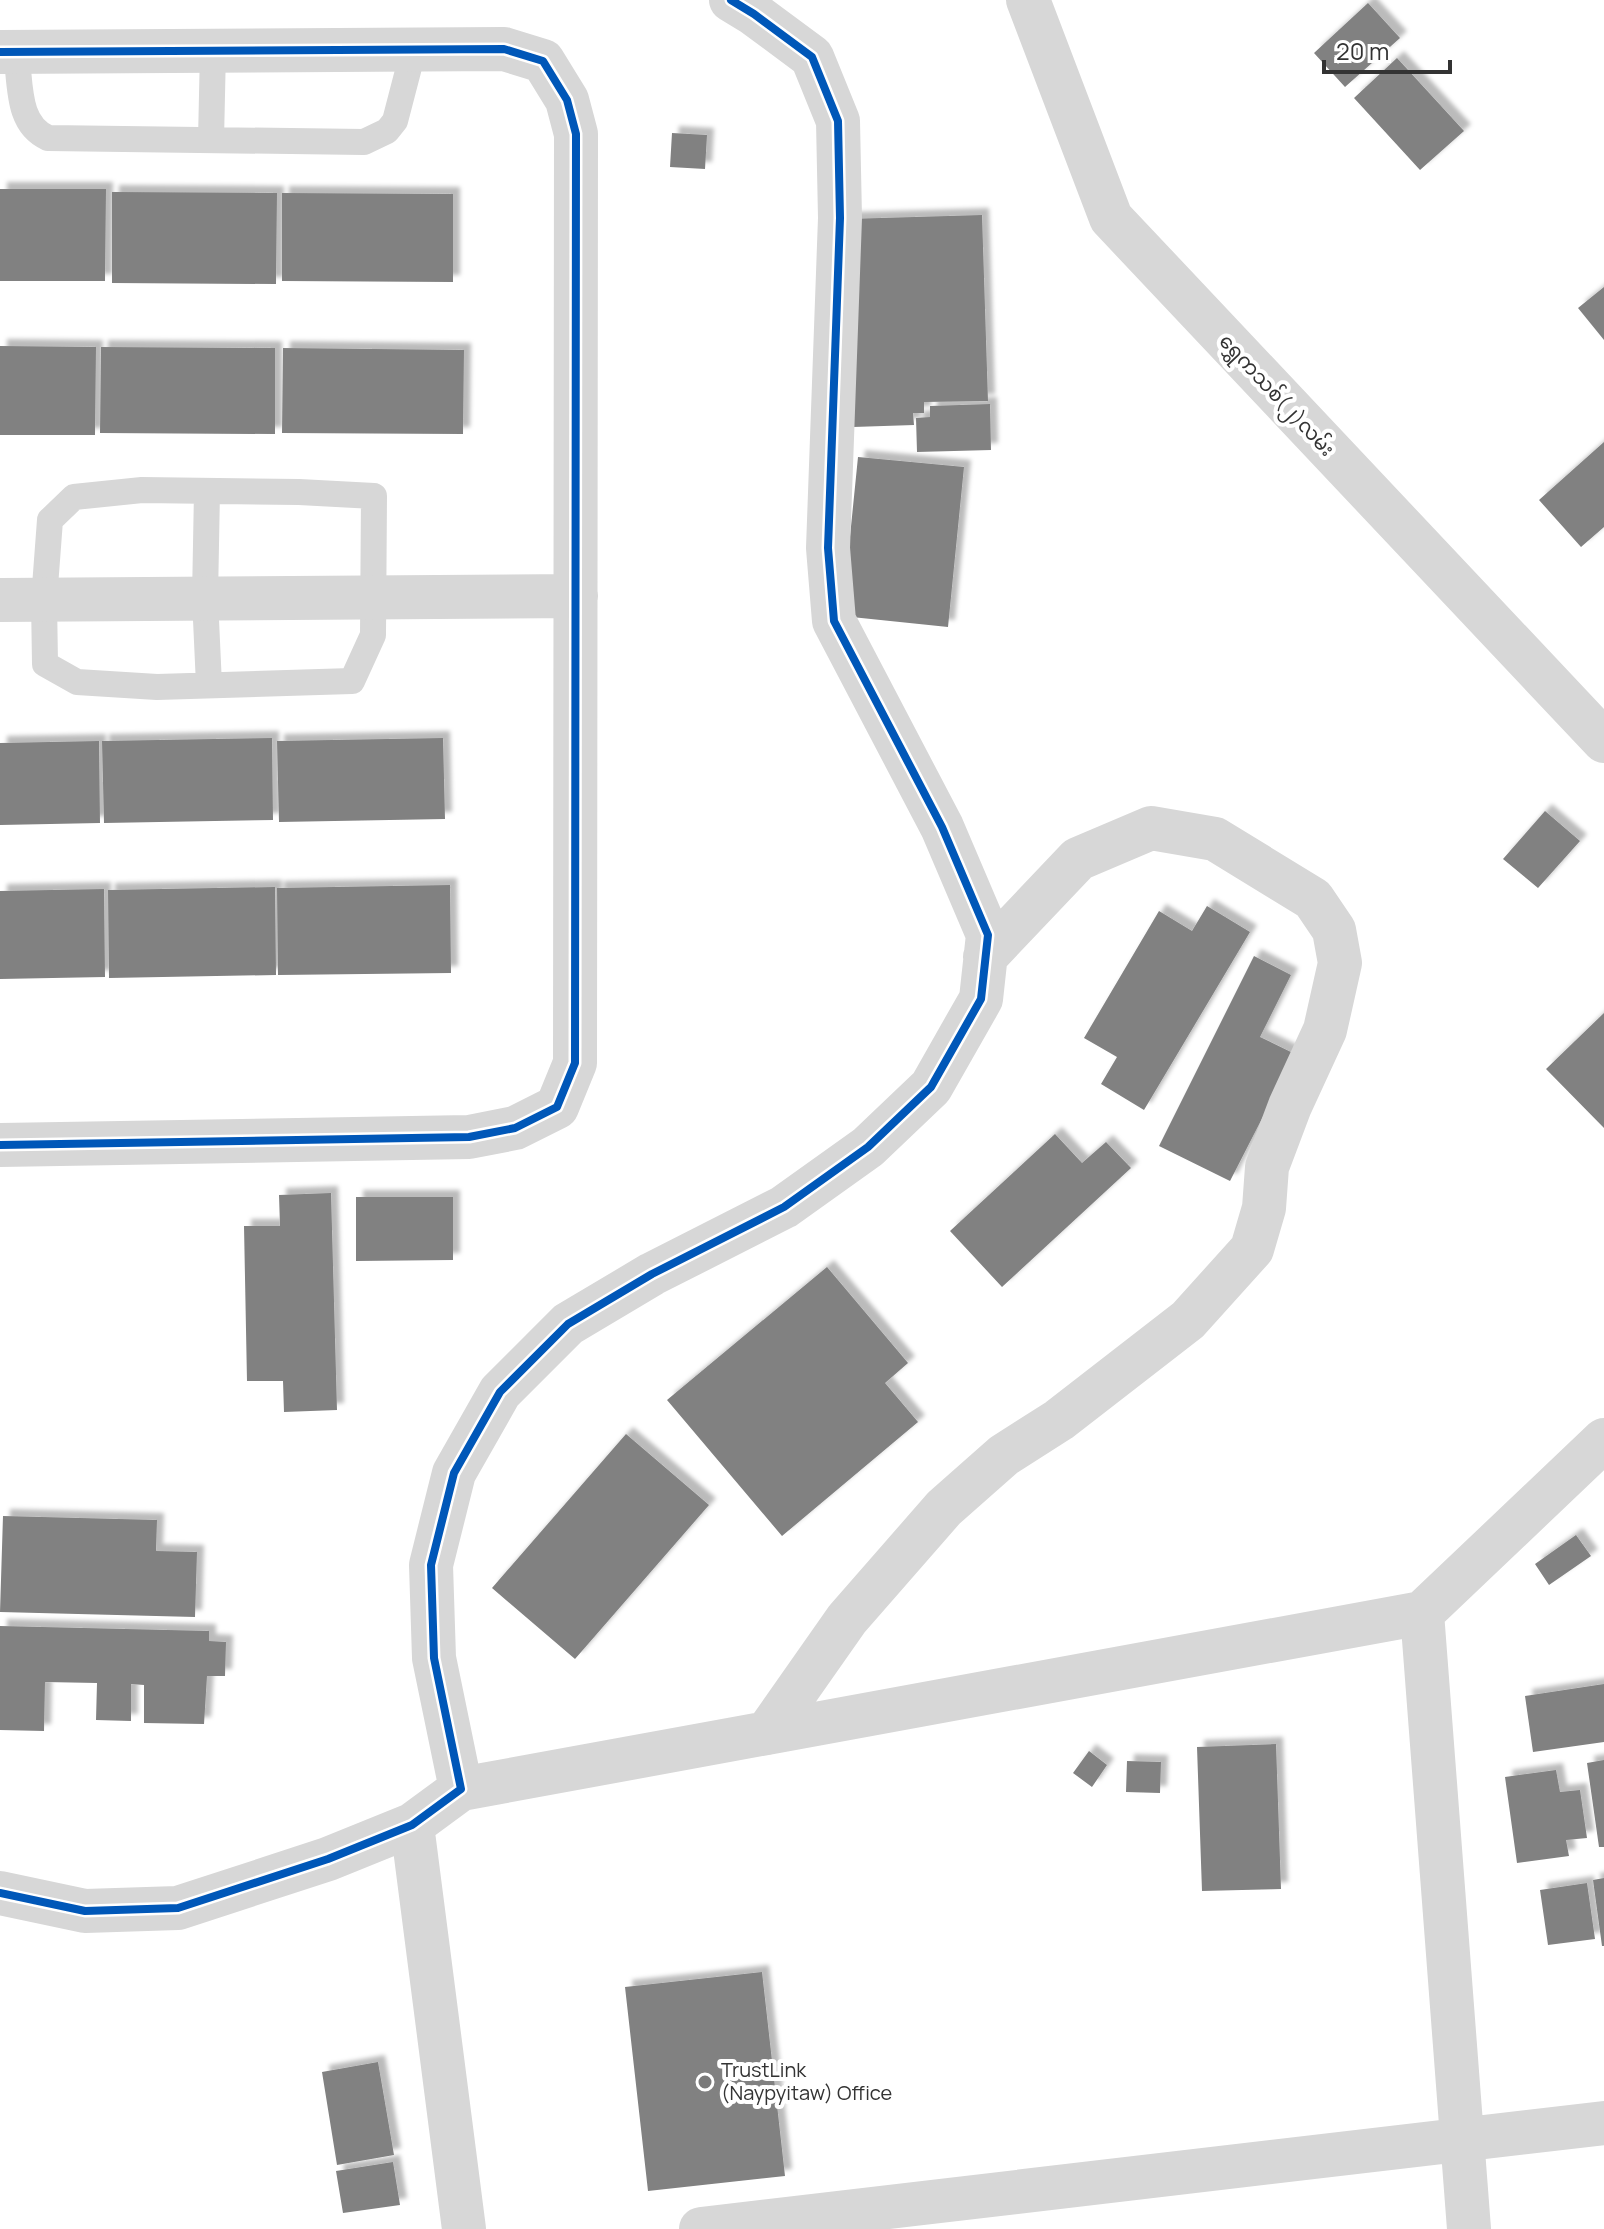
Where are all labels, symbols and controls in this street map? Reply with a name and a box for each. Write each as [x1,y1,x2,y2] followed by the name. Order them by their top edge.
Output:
[1324,24,1450,74] scale bar
[1336,34,1389,67] text: 20 m
[1211,328,1341,464] street label: ရွှေကသစ်(၂)လမ်း
[721,2056,892,2106] place label: TrustLink (Naypyitaw) Office
[696,2073,714,2091] marker: TrustLink (Naypyitaw) Office

